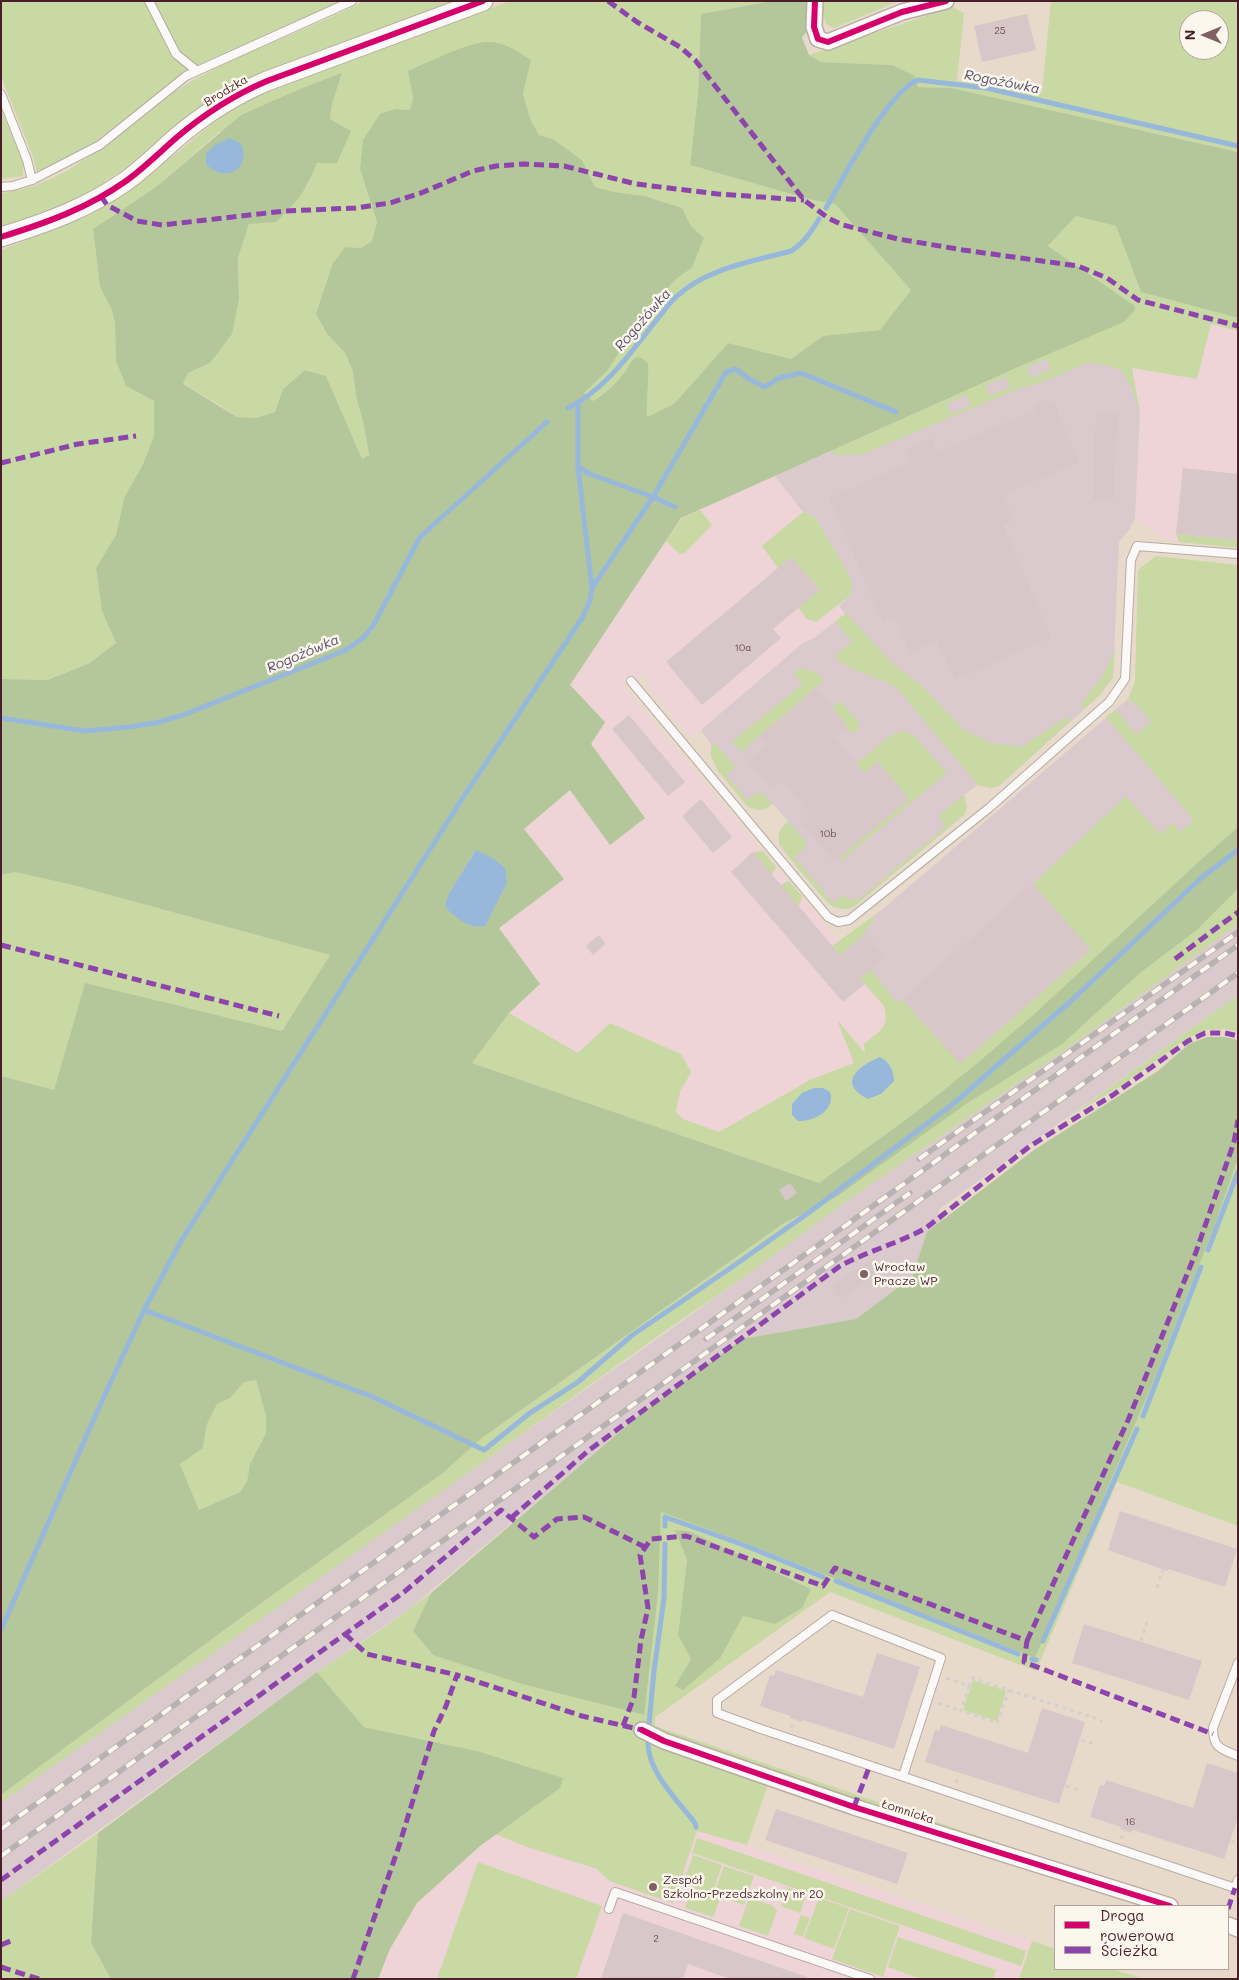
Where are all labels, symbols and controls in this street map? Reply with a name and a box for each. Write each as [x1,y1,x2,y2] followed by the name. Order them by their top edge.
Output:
[1179,10,1229,60] north arrow
[994,25,1006,37] house number: 25
[1180,30,1199,40] text: N
[963,66,1041,98] water label: Rogożówka
[201,72,251,110] street label: Brodzka
[611,286,675,354] water label: Rogożówka
[264,631,342,677] water label: Rogożówka
[735,642,751,654] house number: 10a
[819,828,837,840] house number: 10b
[874,1260,938,1288] place label: Wrocław Pracze WP
[858,1268,870,1280] marker: Wrocław Pracze WP
[880,1797,936,1827] street label: Łomnicka
[1125,1816,1135,1828] house number: 16
[663,1873,823,1901] place label: Zespół Szkolno-Przedszkolny nr 20
[647,1881,659,1893] marker: Zespół Szkolno-Przedszkolny nr 20
[1054,1905,1229,1970] legend
[1100,1905,1175,1945] text: Droga rowerowa
[653,1933,659,1945] house number: 2
[1101,1940,1158,1960] text: Ścieżka

